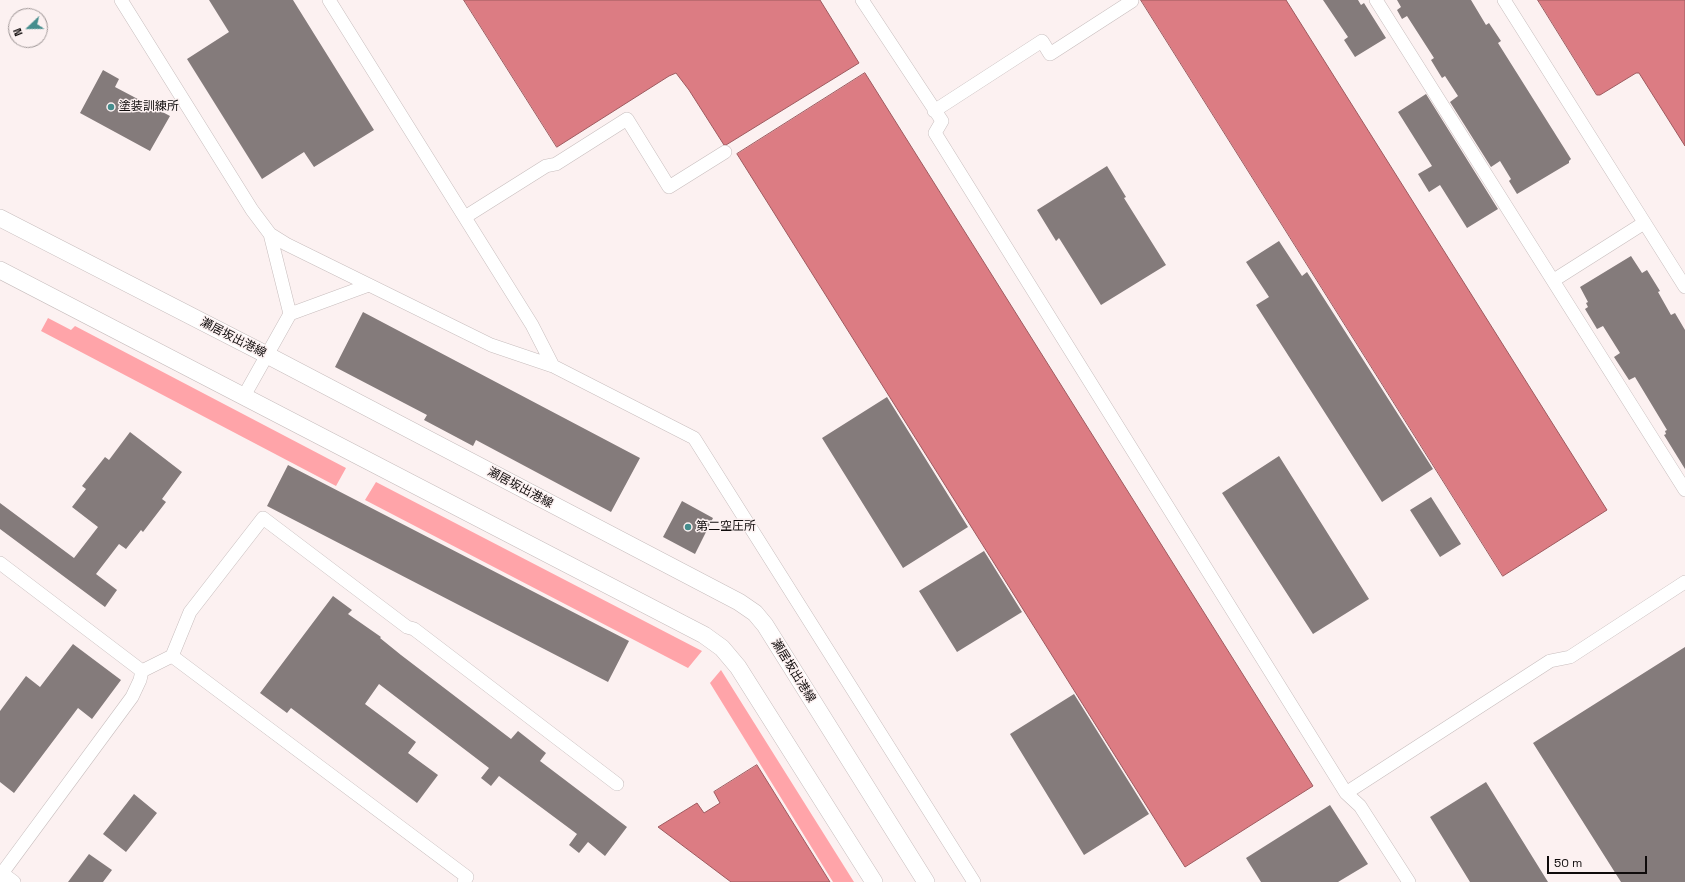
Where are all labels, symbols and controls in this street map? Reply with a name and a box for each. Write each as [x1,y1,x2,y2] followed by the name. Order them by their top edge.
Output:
[8,8,48,48] north arrow
[10,26,26,38] text: N
[119,100,179,114] place label: 塗装訓練所
[106,102,116,112] marker: 塗装訓練所
[198,315,268,361] street label: 瀬居坂出港線
[485,465,555,511] street label: 瀬居坂出港線
[696,520,756,534] place label: 第二空圧所
[683,522,693,532] marker: 第二空圧所
[768,637,818,705] street label: 瀬居坂出港線
[1549,848,1649,874] scale bar
[1554,855,1582,871] text: 50 m

